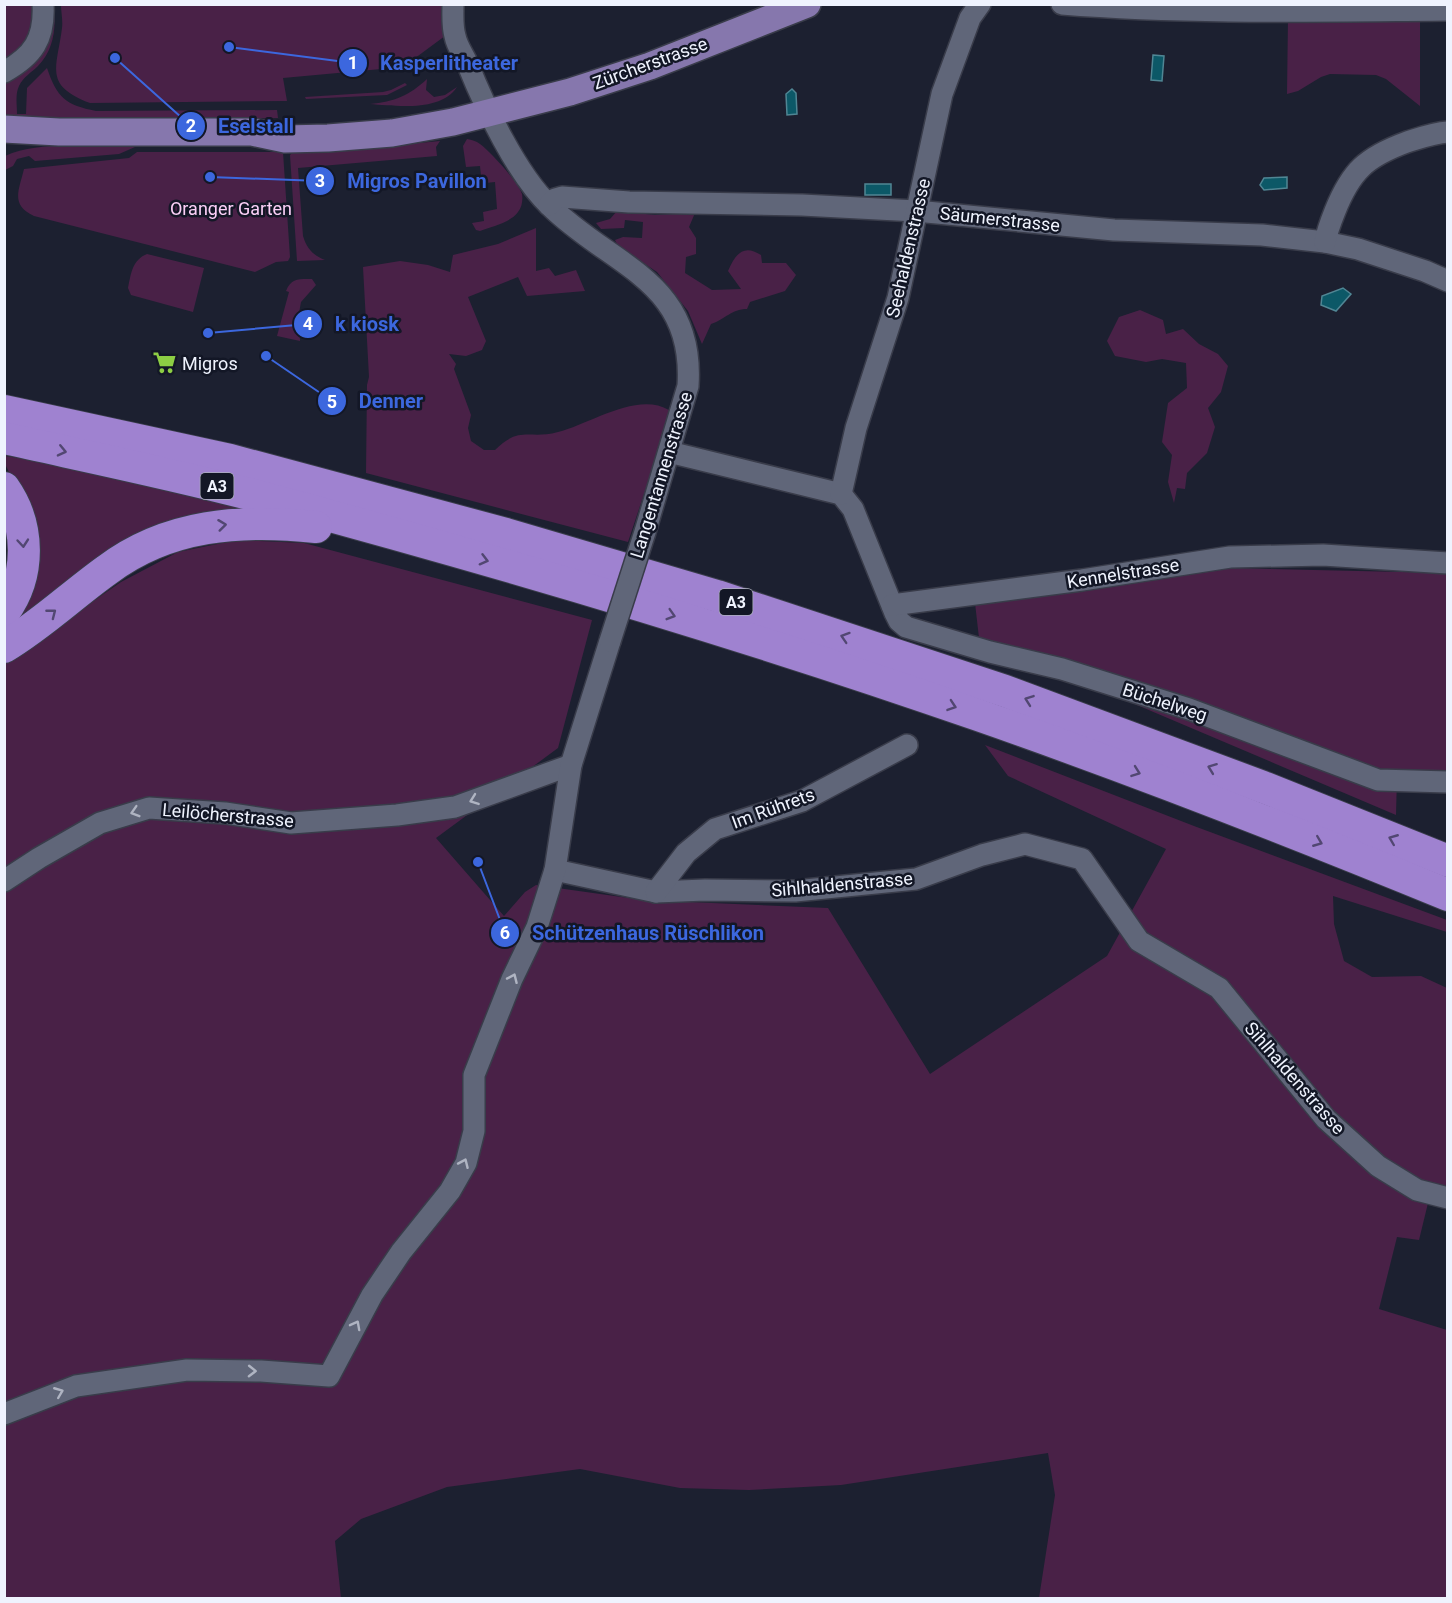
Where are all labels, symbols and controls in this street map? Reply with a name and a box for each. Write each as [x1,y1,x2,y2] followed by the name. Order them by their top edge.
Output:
[590,33,710,93] street label: Zürcherstrasse
[338,44,530,82] callout: Kasperlitheater
[380,51,519,75] text: Kasperlitheater
[348,52,358,73] text: 1
[176,107,306,145] callout: Eselstall
[218,114,294,138] text: Eselstall
[186,115,196,136] text: 2
[305,162,498,200] callout: Migros Pavillon
[347,169,487,193] text: Migros Pavillon
[315,170,325,191] text: 3
[882,176,934,320] street label: Seehaldenstrasse
[170,198,292,219] park label: Oranger Garten
[939,202,1061,236] street label: Säumerstrasse
[293,305,411,343] callout: k kiosk
[335,312,399,336] text: k kiosk
[303,313,313,334] text: 4
[151,350,177,376] supermarket icon: Migros
[182,353,238,374] place label: Migros
[317,382,435,420] callout: Denner
[359,389,424,413] text: Denner
[626,389,696,561] street label: Langentannenstrasse
[327,391,337,412] text: 5
[56,443,66,456] one-way arrow
[200,473,234,499] road number: A3
[218,519,227,532] one-way arrow
[16,538,29,547] one-way arrow
[478,553,489,565] one-way arrow
[1065,554,1181,592] street label: Kennelstrasse
[720,589,752,615] road number: A3
[665,607,676,620] one-way arrow
[46,610,57,621] one-way arrow
[840,631,851,644] one-way arrow
[1120,678,1210,726] street label: Büchelweg
[1024,694,1035,707] one-way arrow
[946,699,957,711] one-way arrow
[1207,762,1218,775] one-way arrow
[1130,765,1141,777] one-way arrow
[729,783,817,833] street label: Im Rührets
[469,793,479,806] one-way arrow
[161,799,295,831] street label: Leilöcherstrasse
[130,805,141,817] one-way arrow
[1389,834,1400,846] one-way arrow
[1312,835,1323,847] one-way arrow
[770,867,914,901] street label: Sihlhaldenstrasse
[490,914,776,952] callout: Schützenhaus Rüschlikon
[532,921,764,945] text: Schützenhaus Rüschlikon
[500,922,510,943] text: 6
[505,973,517,984] one-way arrow
[1241,1018,1349,1138] street label: Sihlhaldenstrasse
[457,1159,469,1170] one-way arrow
[349,1320,360,1331] one-way arrow
[247,1365,256,1378] one-way arrow
[53,1387,64,1400] one-way arrow

